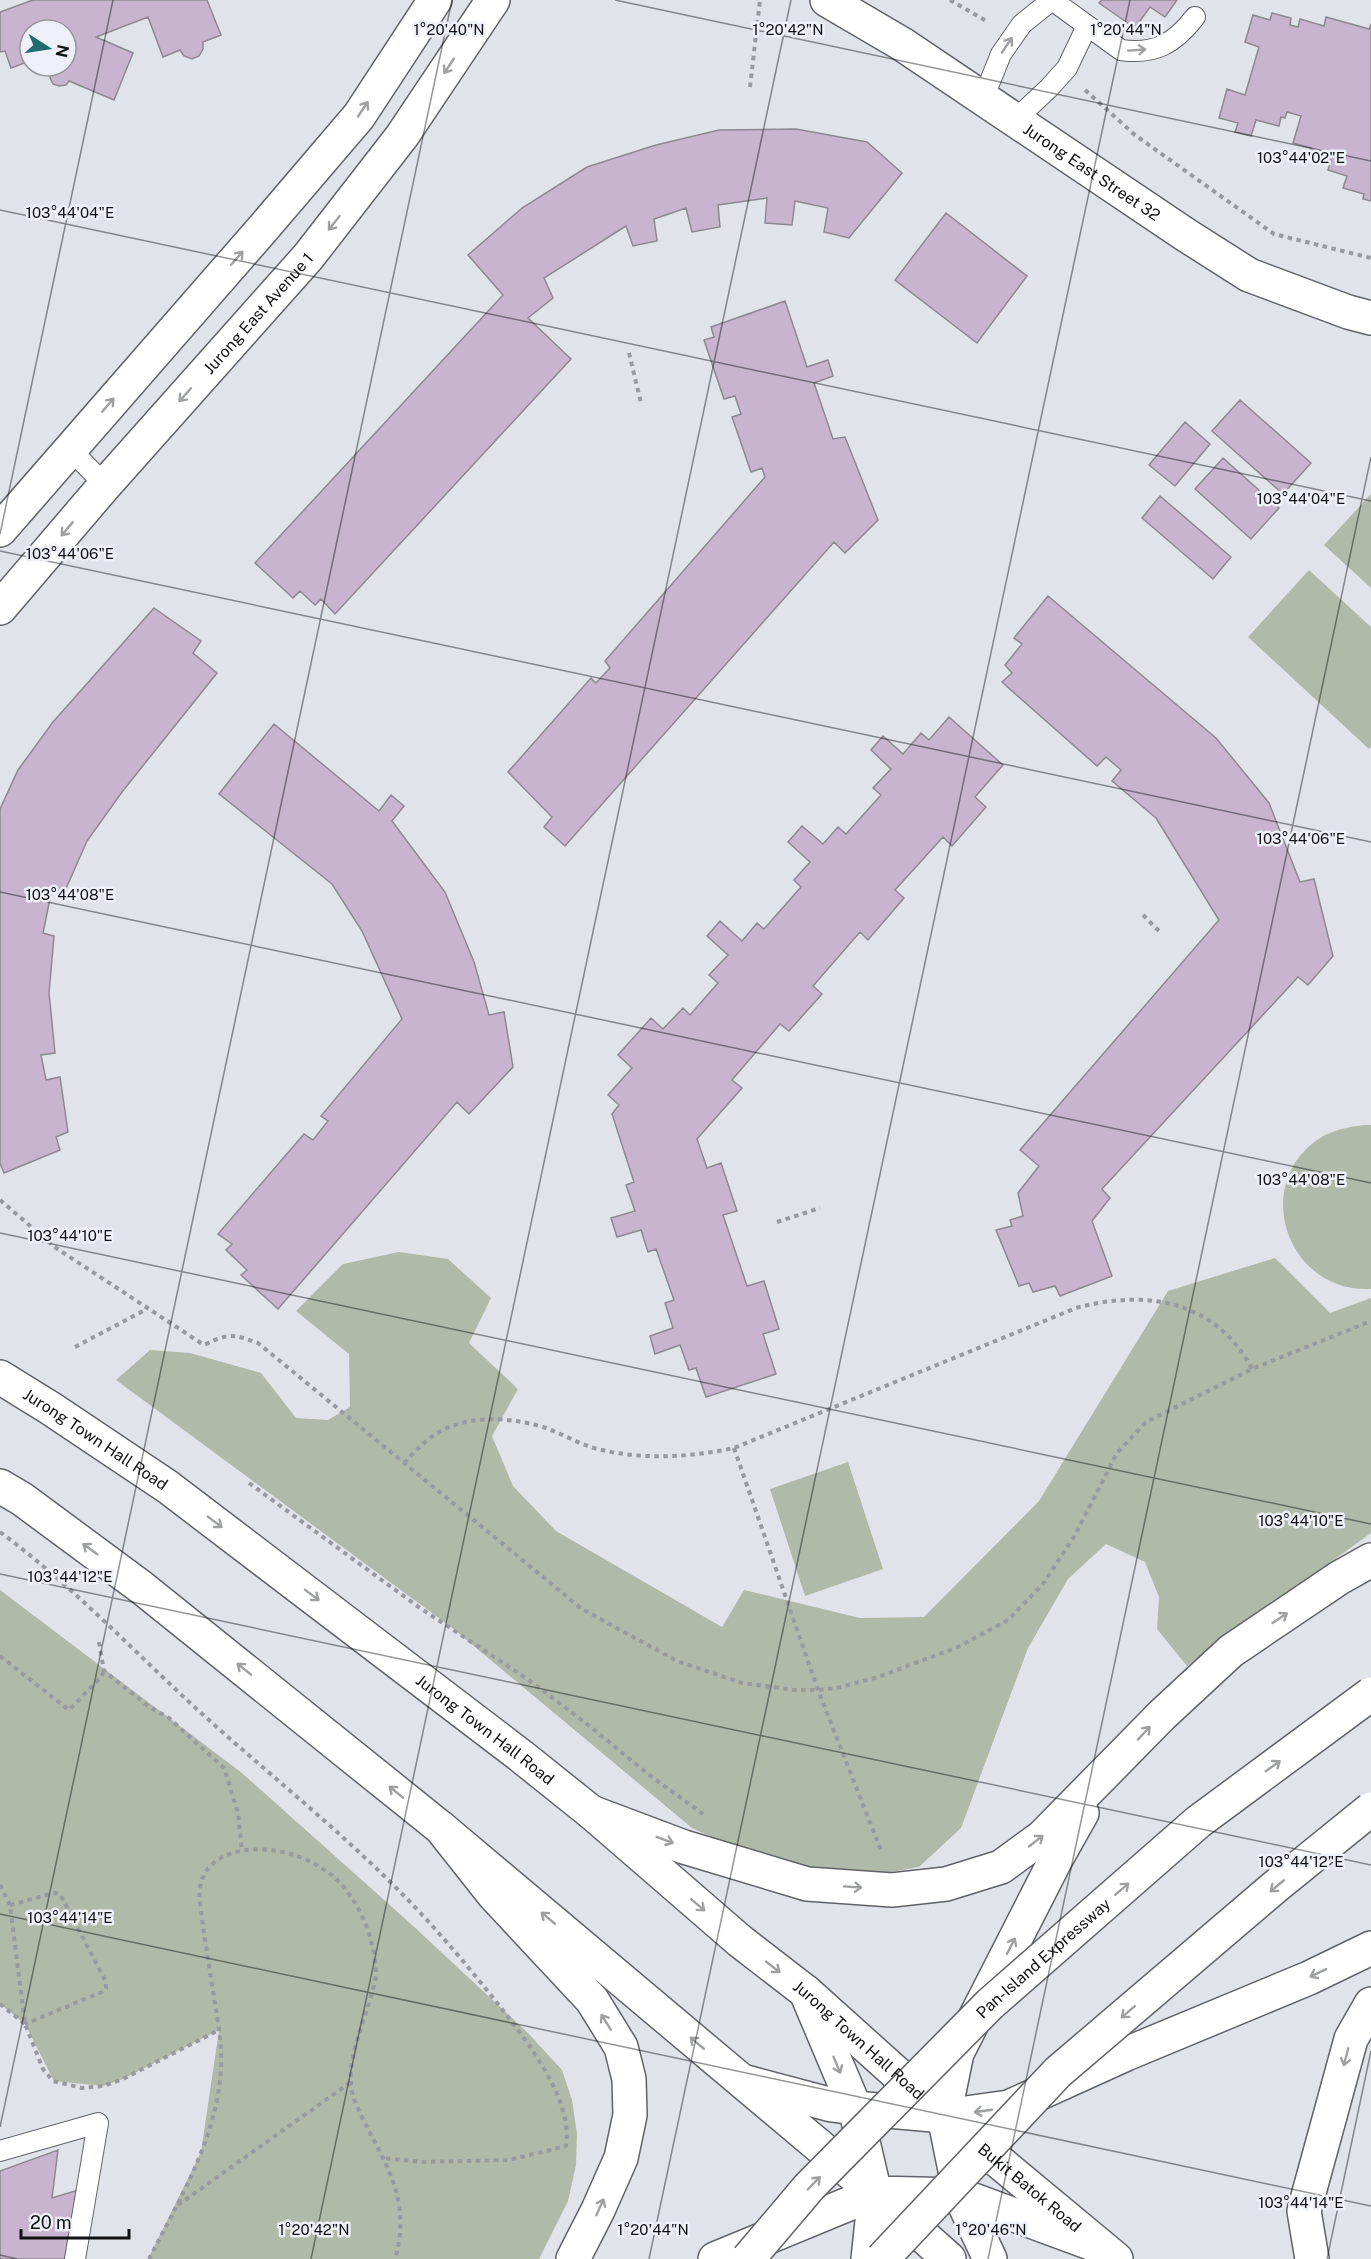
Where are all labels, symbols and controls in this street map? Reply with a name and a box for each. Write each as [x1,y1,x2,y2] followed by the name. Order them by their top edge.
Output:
[18,18,78,78] north arrow
[413,21,485,38] text: 1°20'40"N
[753,21,823,38] text: 1°20'42"N
[1090,21,1162,38] text: 1°20'44"N
[1001,38,1013,54] one-way arrow
[52,43,73,59] text: N
[1127,45,1146,56] one-way arrow
[443,57,455,74] one-way arrow
[357,102,369,118] one-way arrow
[1020,119,1164,225] street label: Jurong East Street 32
[1257,149,1345,166] text: 103°44'02"E
[26,204,114,221] text: 103°44'04"E
[328,215,340,231] one-way arrow
[199,248,317,378] street label: Jurong East Avenue 1
[230,251,244,266] one-way arrow
[179,386,193,402] one-way arrow
[101,397,115,412] one-way arrow
[1257,490,1345,507] text: 103°44'04"E
[60,521,74,536] one-way arrow
[26,545,114,562] text: 103°44'06"E
[1257,830,1345,847] text: 103°44'06"E
[26,886,114,903] text: 103°44'08"E
[1257,1171,1345,1188] text: 103°44'08"E
[27,1227,113,1244] text: 103°44'10"E
[20,1384,171,1494] street label: Jurong Town Hall Road
[1258,1512,1344,1529] text: 103°44'10"E
[207,1515,223,1528] one-way arrow
[83,1543,99,1555] one-way arrow
[28,1568,112,1585] text: 103°44'12"E
[304,1589,320,1602] one-way arrow
[1271,1612,1287,1624] one-way arrow
[236,1663,252,1676] one-way arrow
[412,1670,558,1788] street label: Jurong Town Hall Road
[1137,1725,1152,1740] one-way arrow
[1265,1760,1281,1773] one-way arrow
[388,1785,404,1798] one-way arrow
[655,1835,674,1846] one-way arrow
[1028,1835,1044,1847] one-way arrow
[1259,1853,1343,1870] text: 103°44'12"E
[1269,1879,1285,1892] one-way arrow
[842,1882,862,1893] one-way arrow
[1114,1882,1129,1896] one-way arrow
[972,1894,1114,2022] street label: Pan-Island Expressway
[690,1898,705,1912] one-way arrow
[27,1909,113,1926] text: 103°44'14"E
[540,1911,556,1924] one-way arrow
[1006,1937,1018,1955] one-way arrow
[765,1960,781,1973] one-way arrow
[1310,1968,1328,1980] one-way arrow
[790,1976,928,2103] street label: Jurong Town Hall Road
[1121,2005,1136,2019] one-way arrow
[600,2014,612,2031] one-way arrow
[690,2036,705,2050] one-way arrow
[1340,2047,1351,2066] one-way arrow
[832,2056,843,2074] one-way arrow
[974,2105,994,2116] one-way arrow
[974,2139,1085,2236] street label: Bukit Batok Road
[806,2175,821,2190] one-way arrow
[1258,2194,1344,2211] text: 103°44'14"E
[595,2198,606,2216] one-way arrow
[21,2202,129,2240] scale bar
[30,2212,72,2233] text: 20 m
[279,2221,349,2238] text: 1°20'42"N
[617,2221,689,2238] text: 1°20'44"N
[955,2221,1027,2238] text: 1°20'46"N

